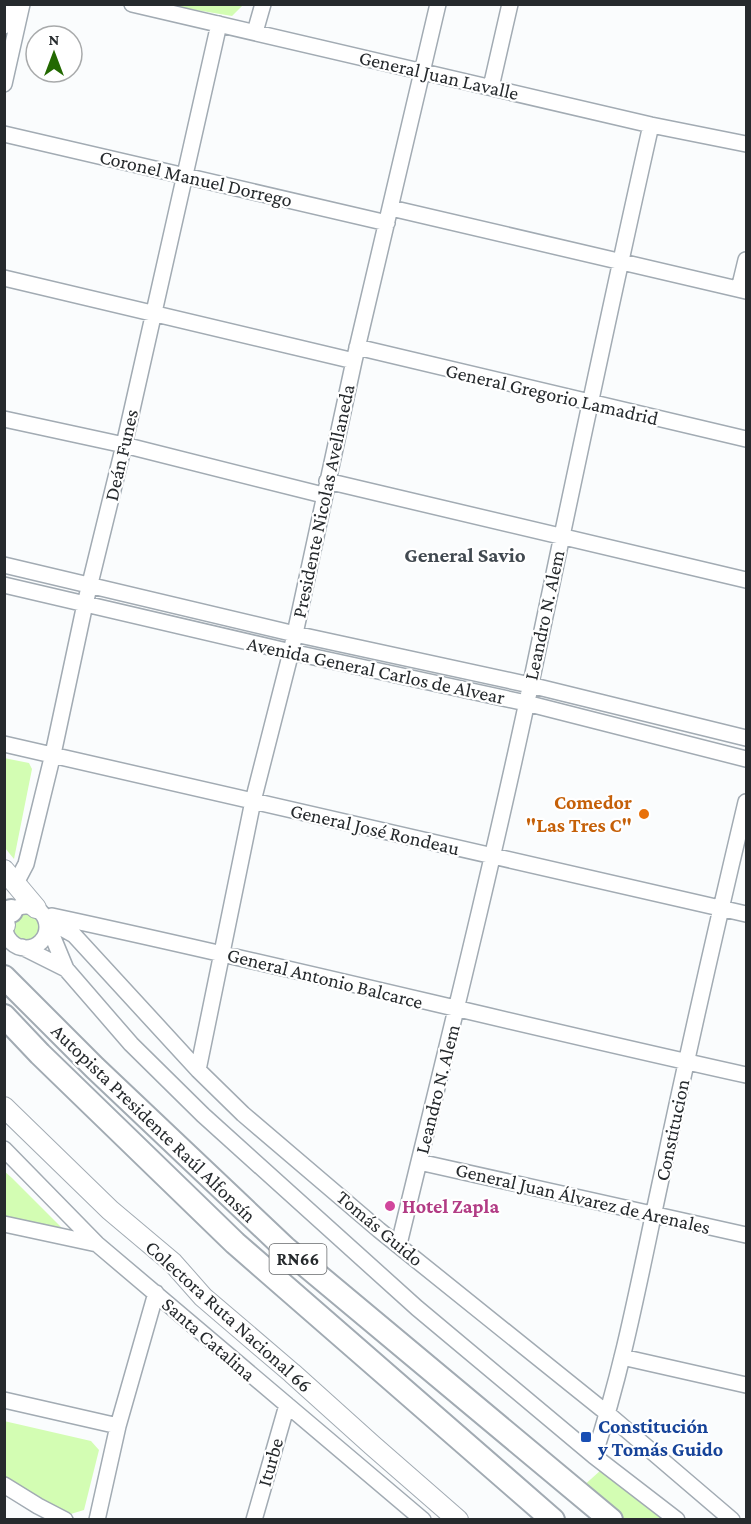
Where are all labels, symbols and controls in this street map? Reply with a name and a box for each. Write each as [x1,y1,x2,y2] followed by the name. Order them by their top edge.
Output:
[24,24,84,84] north arrow
[49,31,60,48] text: N
[357,46,521,105] street label: General Juan Lavalle
[97,145,295,212] street label: Coronel Manuel Dorrego
[443,359,661,430] street label: General Gregorio Lamadrid
[287,382,359,620] street label: Presidente Nicolas Avellaneda
[100,407,142,503] street label: Deán Funes
[404,543,526,567] district label: General Savio
[519,548,569,682] street label: Leandro N. Alem
[245,632,507,708] street label: Avenida General Carlos de Alvear
[526,791,632,836] place label: Comedor "Las Tres C"
[288,799,462,860] street label: General José Rondeau
[637,807,651,821] marker: Comedor "Las Tres C"
[225,943,425,1013] street label: General Antonio Balcarce
[47,1019,261,1228] street label: Autopista Presidente Raúl Alfonsín
[410,1022,464,1156] street label: Leandro N. Alem
[650,1077,694,1183] street label: Constitucion
[453,1158,713,1239] street label: General Juan Álvarez de Arenales
[332,1186,428,1271] street label: Tomás Guido
[402,1195,499,1217] place label: Hotel Zapla
[383,1199,397,1213] marker: Hotel Zapla
[141,1236,317,1396] street label: Colectora Ruta Nacional 66
[270,1244,326,1274] road number: RN66
[158,1293,260,1385] street label: Santa Catalina
[597,1415,723,1460] place label: Constitución y Tomás Guido
[579,1430,593,1444] marker: Constitución y Tomás Guido
[253,1435,287,1489] street label: Iturbe

